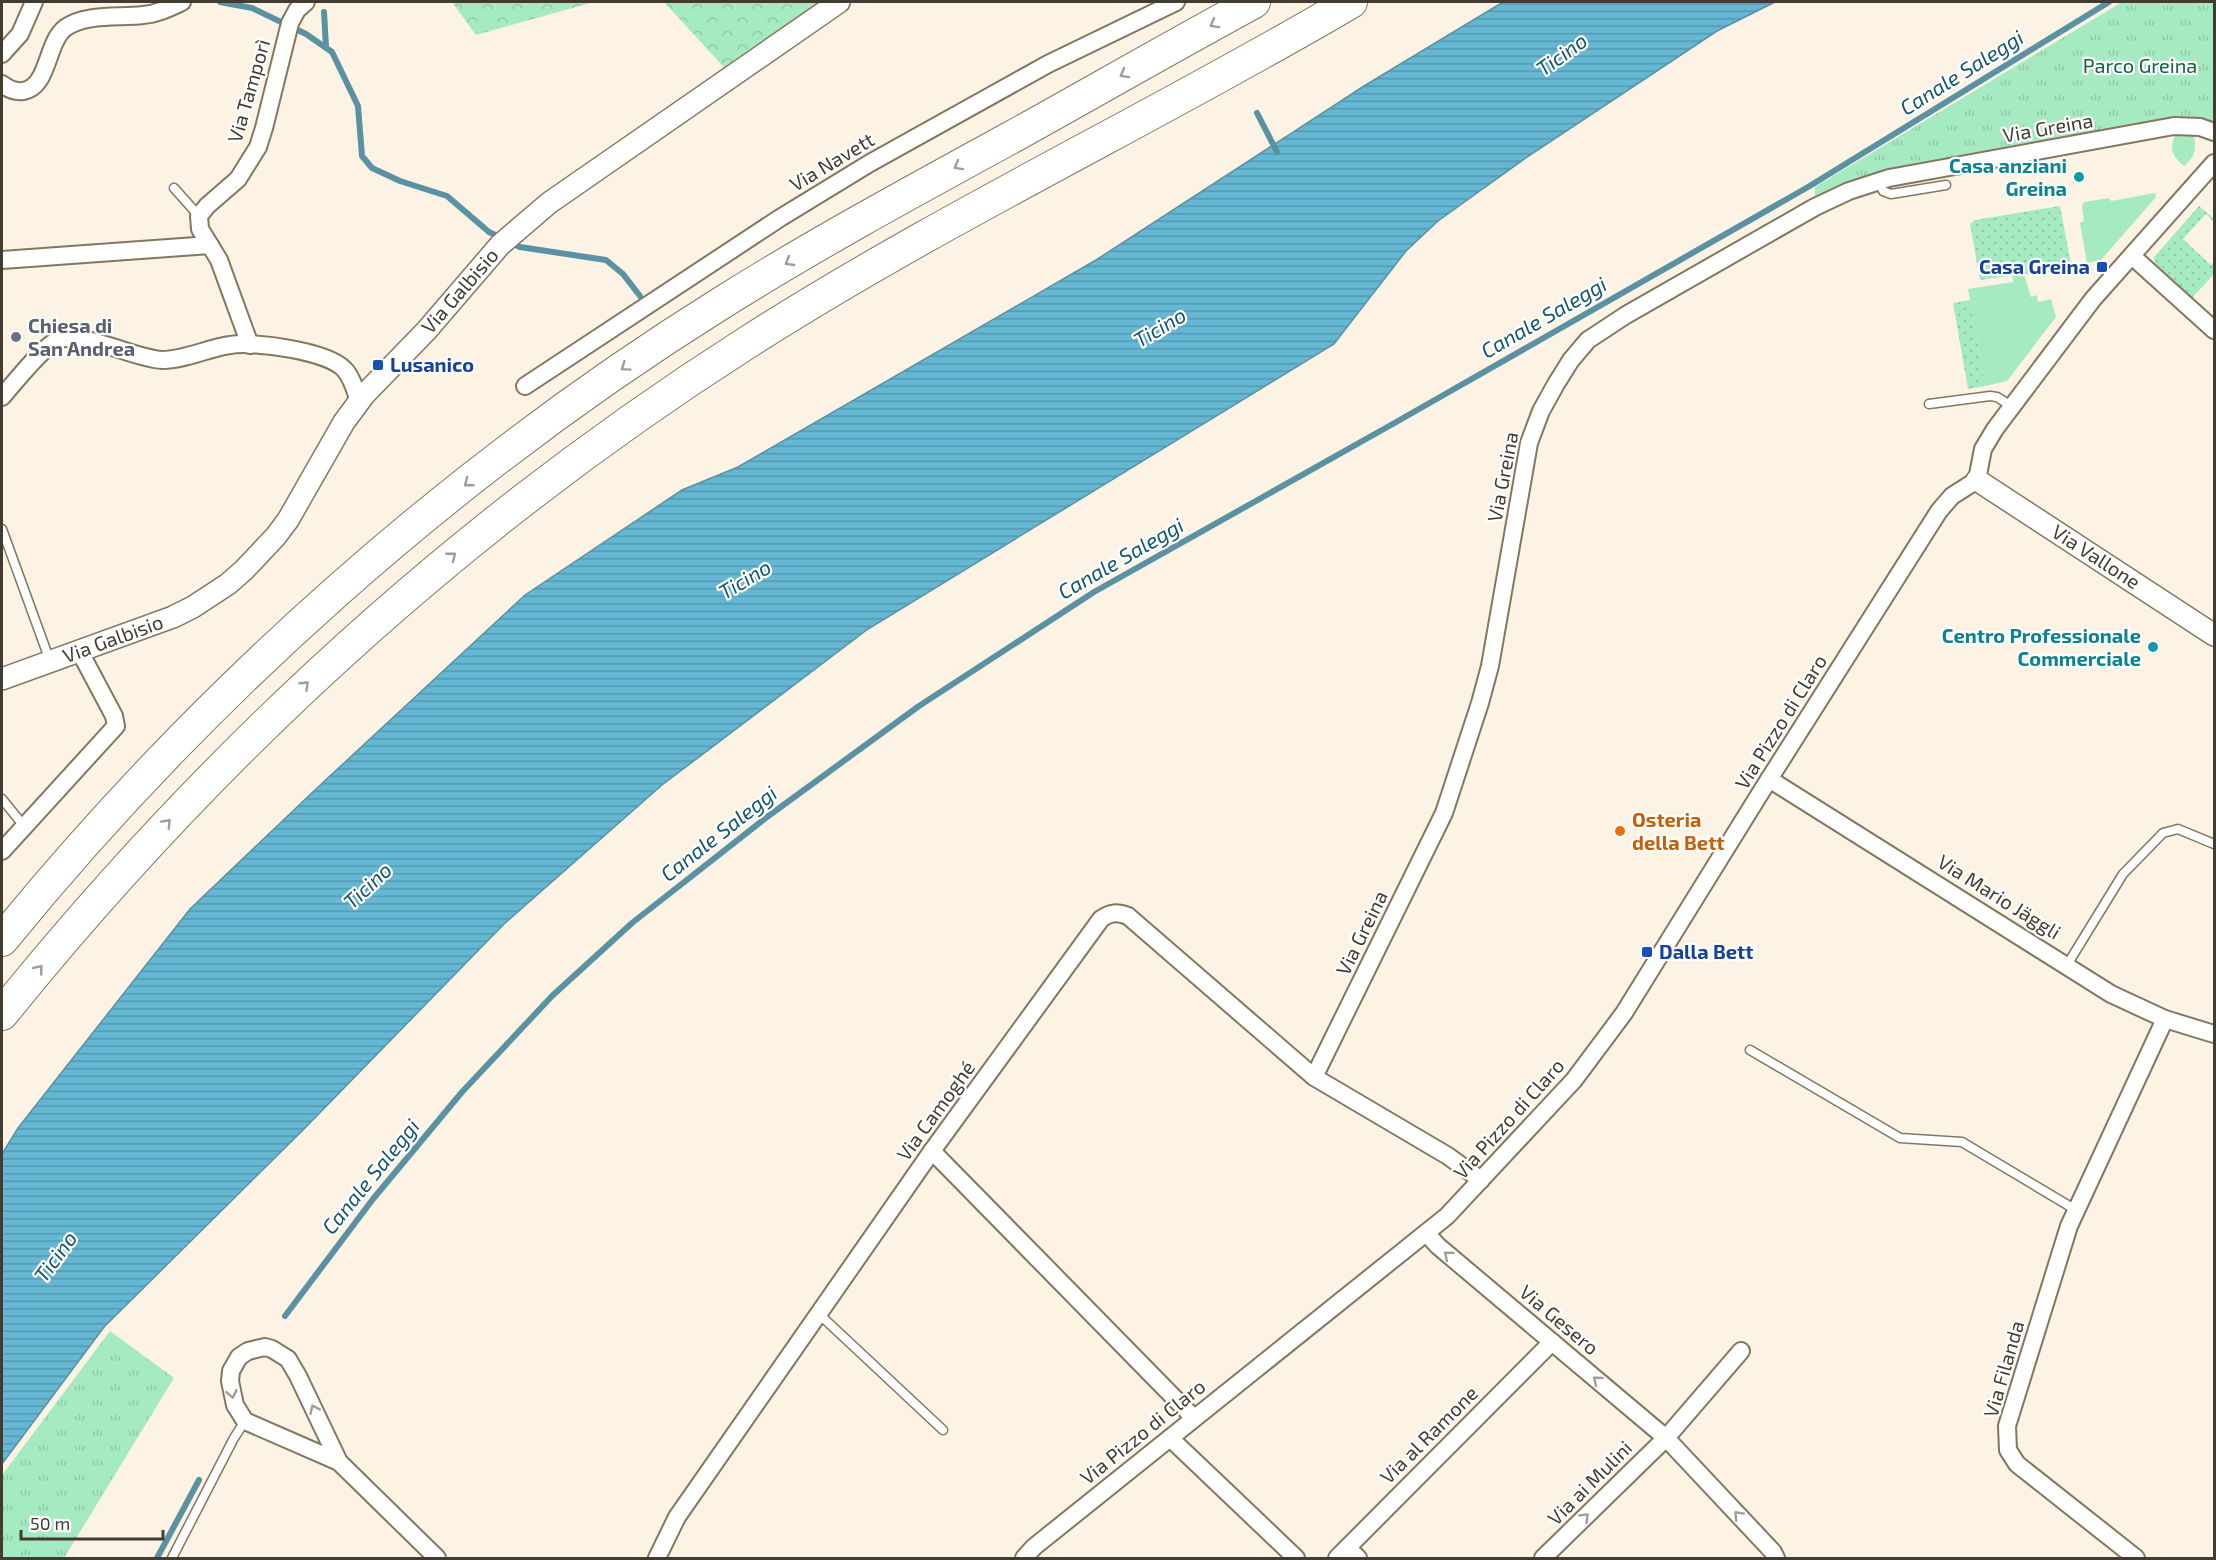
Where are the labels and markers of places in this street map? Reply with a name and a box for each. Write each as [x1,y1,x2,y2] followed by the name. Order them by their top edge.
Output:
[1949,153,2067,200] place label: Casa anziani Greina
[2072,170,2086,184] marker: Casa anziani Greina
[1979,254,2090,278] place label: Casa Greina
[2095,260,2109,274] marker: Casa Greina
[28,313,135,360] place label: Chiesa di San Andrea
[9,330,23,344] marker: Chiesa di San Andrea
[390,352,474,376] place label: Lusanico
[371,358,385,372] marker: Lusanico
[1942,623,2141,670] place label: Centro Professionale Commerciale
[2146,640,2160,654] marker: Centro Professionale Commerciale
[1632,807,1725,854] place label: Osteria della Bett
[1613,824,1627,838] marker: Osteria della Bett
[1659,939,1753,963] place label: Dalla Bett
[1640,945,1654,959] marker: Dalla Bett

